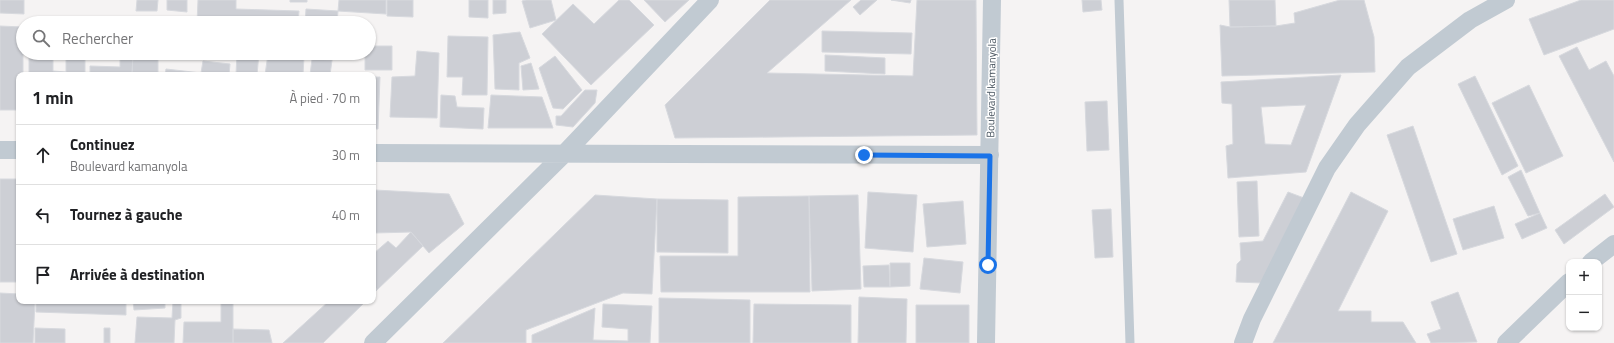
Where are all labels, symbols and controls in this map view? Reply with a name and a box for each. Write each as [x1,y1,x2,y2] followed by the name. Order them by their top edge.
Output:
[16,16,376,60] search box
[30,27,52,49] icon: search
[62,27,133,50] text: Rechercher
[982,38,1000,138] street label: Boulevard kamanyola
[32,85,73,111] text: 1 min
[289,88,360,108] text: À pied · 70 m
[70,133,135,156] text: Continuez
[32,144,54,166] icon: ahead
[332,145,360,165] text: 30 m
[855,146,873,164] route end
[70,156,188,176] text: Boulevard kamanyola
[70,203,182,226] text: Tournez à gauche
[32,204,54,226] icon: left
[332,205,360,225] text: 40 m
[979,256,997,274] route start
[1566,259,1602,331] map controls
[1566,259,1602,295] button: +
[70,263,205,286] text: Arrivée à destination
[32,264,54,286] icon: arrive
[1566,295,1602,331] button: −

